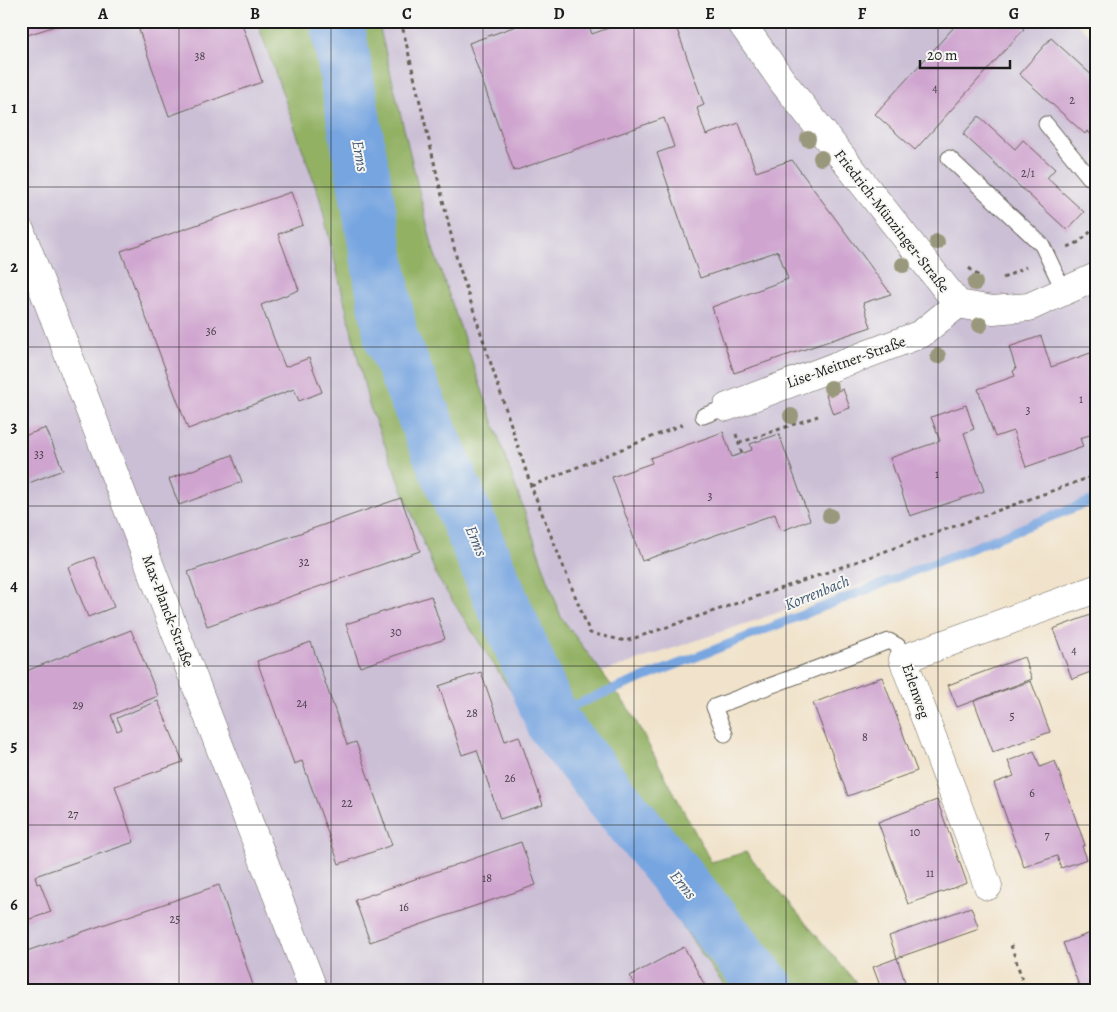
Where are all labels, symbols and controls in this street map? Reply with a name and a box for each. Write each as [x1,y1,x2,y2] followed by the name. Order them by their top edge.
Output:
[97,3,109,25] text: A
[250,3,260,25] text: B
[402,3,412,25] text: C
[553,3,565,25] text: D
[705,3,715,25] text: E
[858,3,867,25] text: F
[1009,3,1019,25] text: G
[920,38,1010,70] scale bar
[927,45,958,65] text: 20 m
[195,48,206,64] house number: 38
[932,80,938,96] house number: 4
[1069,92,1075,108] house number: 2
[11,97,17,119] text: 1
[346,139,374,174] water label: Erms
[830,145,954,297] street label: Friedrich-Münzinger-Straße
[1021,165,1035,181] house number: 2/1
[10,256,18,278] text: 2
[206,323,217,339] house number: 36
[784,331,909,393] street label: Lise-Meitner-Straße
[1079,391,1083,407] house number: 1
[1026,402,1031,418] house number: 3
[11,416,18,438] text: 3
[34,446,44,462] house number: 33
[935,466,939,482] house number: 1
[708,488,713,504] house number: 3
[460,522,492,560] water label: Erms
[137,552,199,670] street label: Max-Planck-Straße
[299,554,310,570] house number: 32
[781,570,853,616] water label: Korrenbach
[10,575,18,597] text: 4
[390,624,402,640] house number: 30
[1071,642,1077,658] house number: 4
[897,661,935,722] street label: Erlenweg
[296,695,308,711] house number: 24
[72,697,84,713] house number: 29
[466,705,478,721] house number: 28
[1009,708,1015,724] house number: 5
[862,729,868,745] house number: 8
[11,735,18,757] text: 5
[504,770,516,786] house number: 26
[1029,785,1035,801] house number: 6
[341,795,353,811] house number: 22
[68,806,79,822] house number: 27
[910,824,920,840] house number: 10
[1044,827,1050,843] house number: 7
[926,865,934,881] house number: 11
[665,866,702,905] water label: Erms
[482,870,492,886] house number: 18
[10,894,18,916] text: 6
[399,899,409,915] house number: 16
[170,911,180,927] house number: 25

